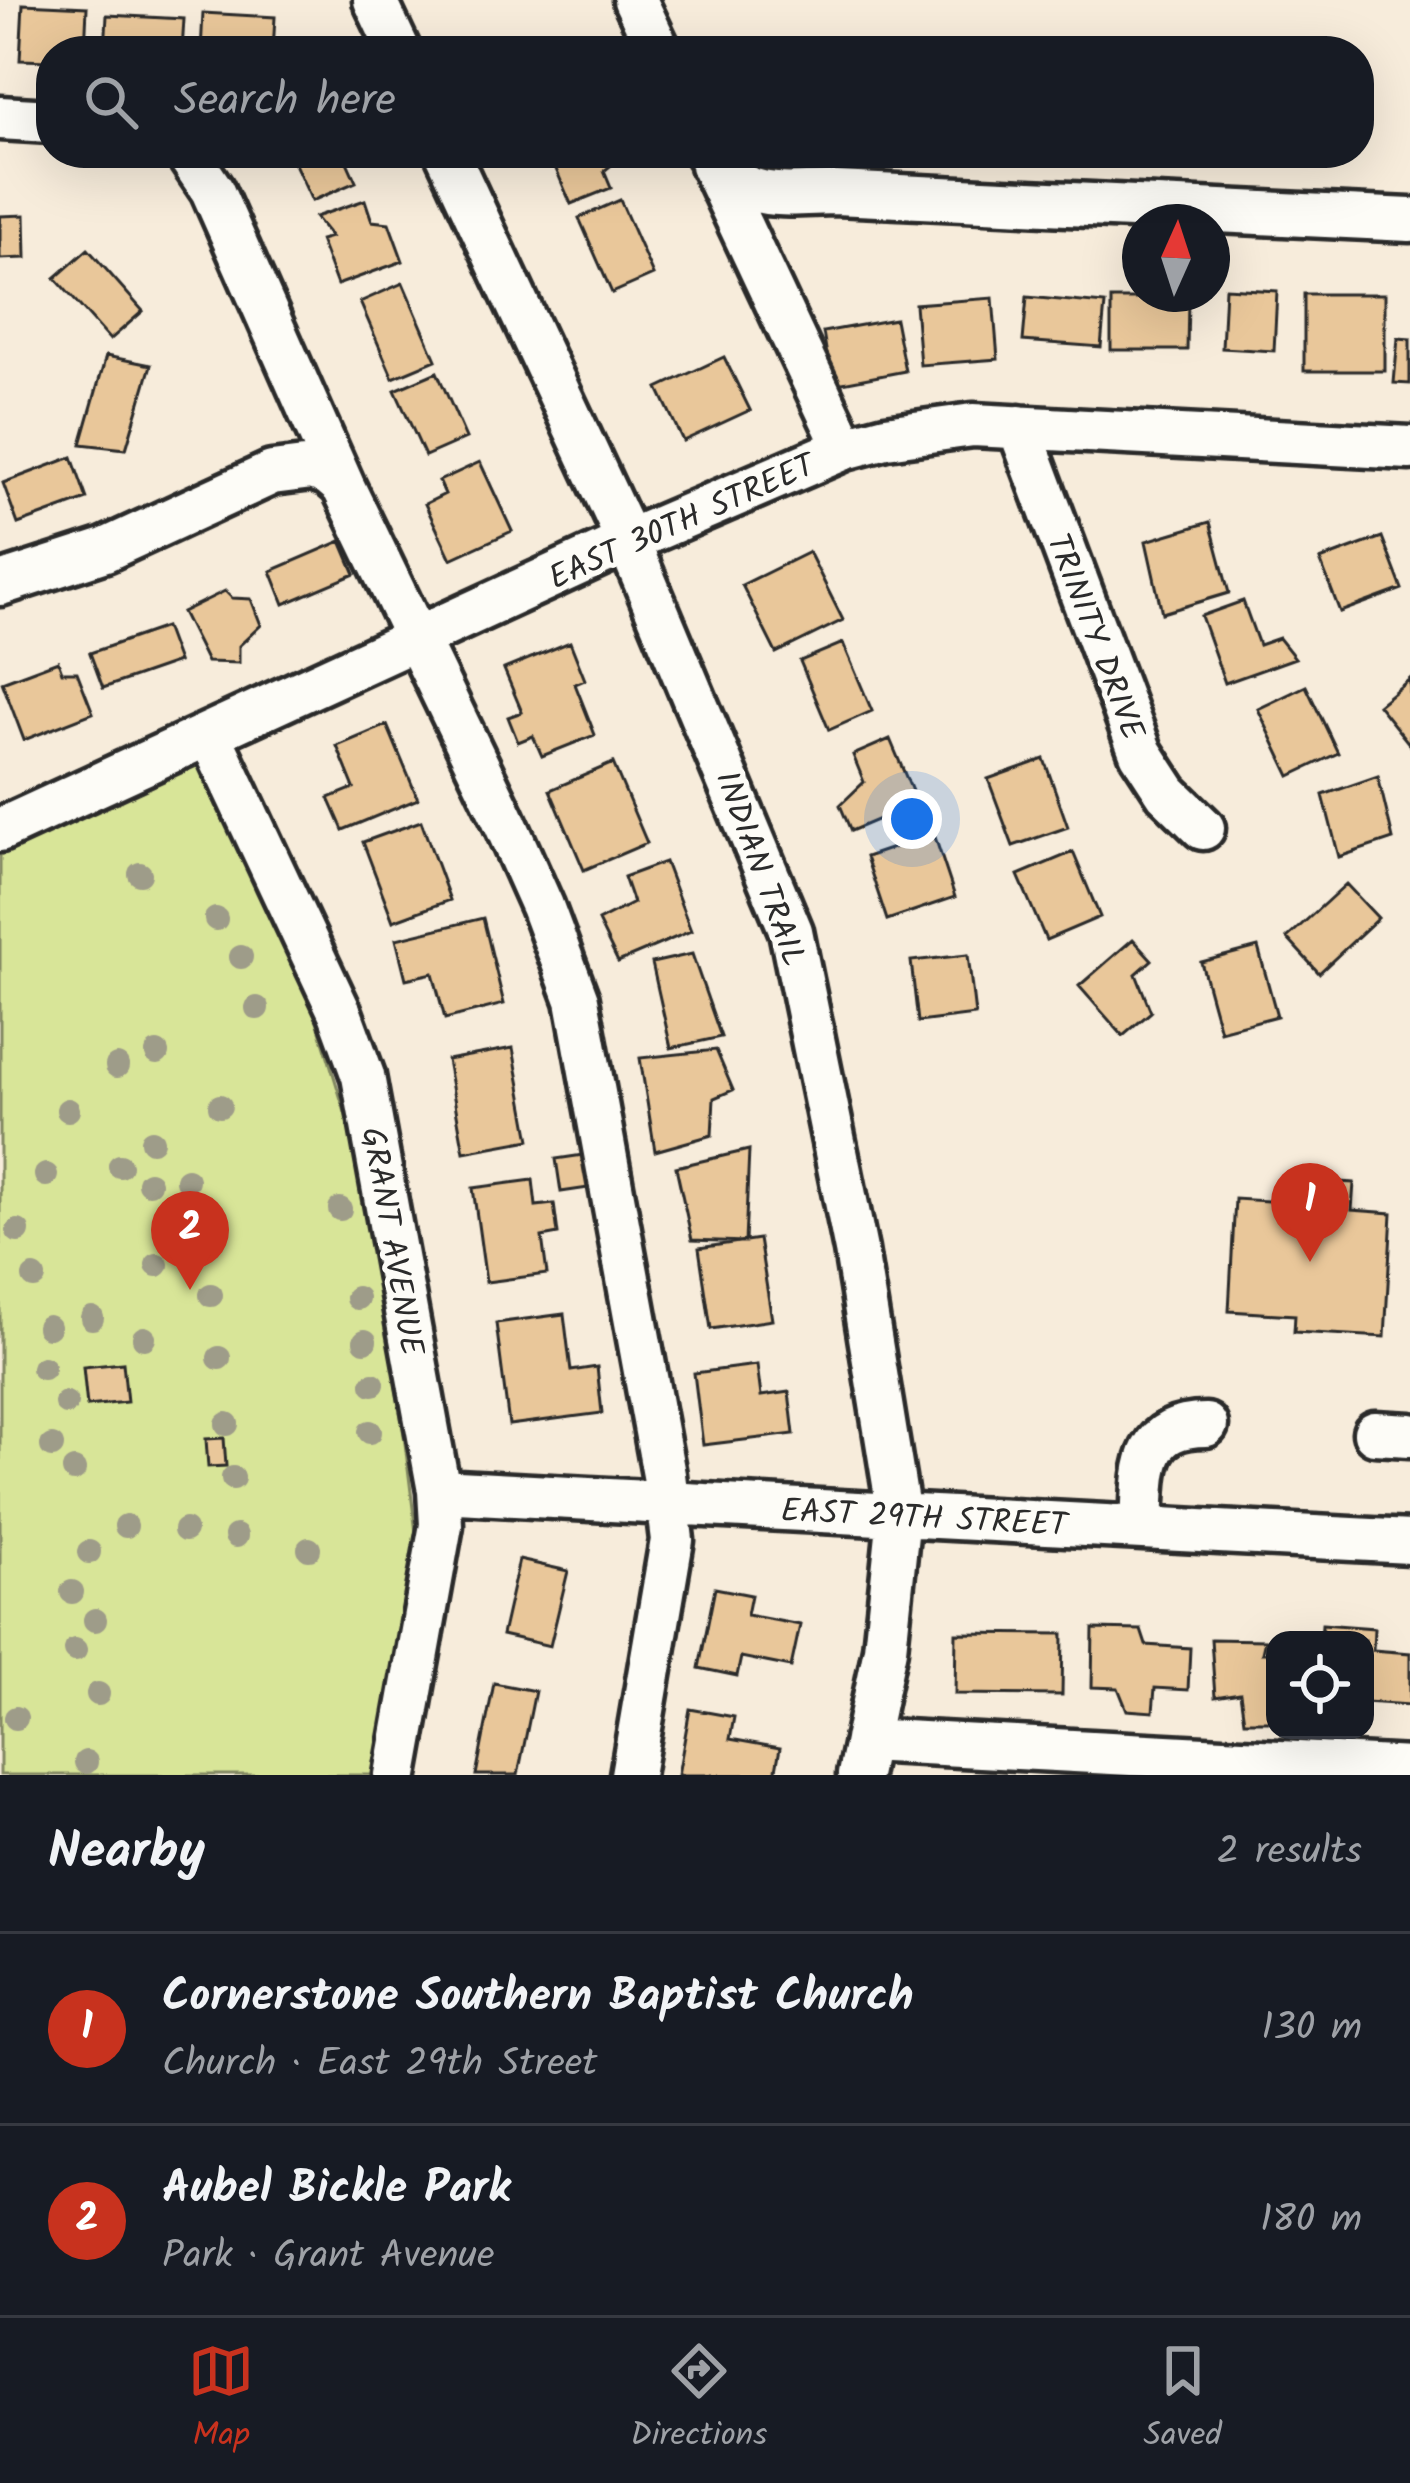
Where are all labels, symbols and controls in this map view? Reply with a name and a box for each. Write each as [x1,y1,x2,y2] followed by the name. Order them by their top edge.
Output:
[36,36,1374,168] search box
[174,66,396,138] text: Search here
[78,69,144,135] icon: search
[1122,204,1230,312] north arrow
[541,440,826,606] street label: EAST 30TH STREET
[1030,526,1158,749] street label: TRINITY DRIVE
[699,764,819,975] street label: INDIAN TRAIL
[882,789,942,849] your location
[344,1123,437,1361] street label: GRANT AVENUE
[1271,1163,1349,1262] pin: 1
[151,1191,229,1290] pin: 2
[779,1486,1071,1554] street label: EAST 29TH STREET
[1266,1631,1374,1739] map controls
[1266,1631,1374,1739] button: locate
[48,1813,205,1894] text: Nearby
[1217,1822,1362,1884] text: 2 results
[162,1962,914,2034] text: Cornerstone Southern Baptist Church
[81,1998,93,2060] text: 1
[1261,1998,1362,2060] text: 130 m
[162,2034,597,2096] text: Church · East 29th Street
[162,2154,510,2226] text: Aubel Bickle Park
[76,2190,98,2252] text: 2
[1260,2190,1362,2252] text: 180 m
[162,2226,495,2288] text: Park · Grant Avenue
[188,2338,254,2463] tab: Map
[630,2338,767,2463] tab: Directions
[1144,2338,1222,2463] tab: Saved

